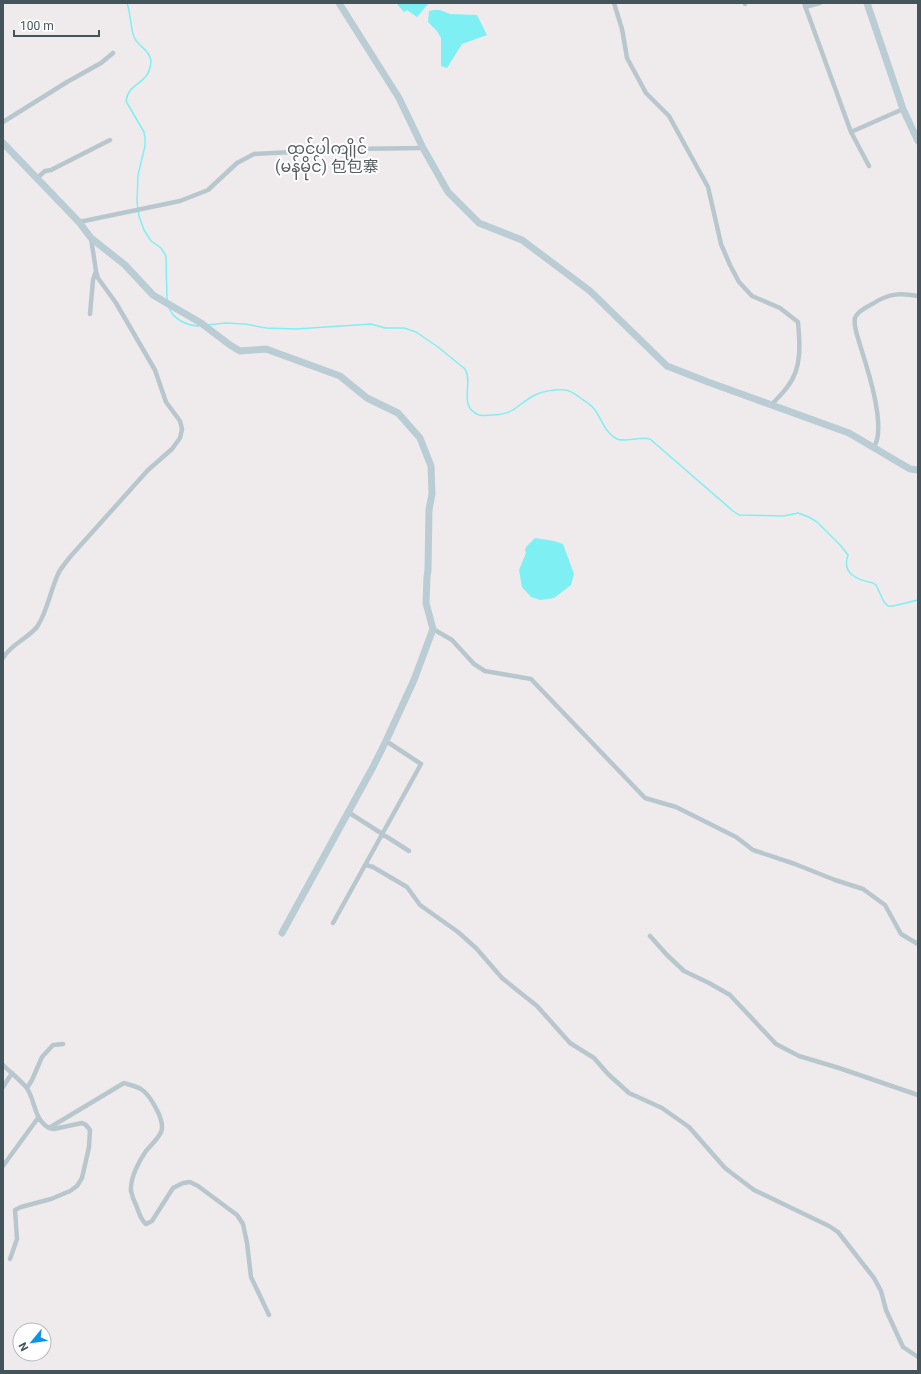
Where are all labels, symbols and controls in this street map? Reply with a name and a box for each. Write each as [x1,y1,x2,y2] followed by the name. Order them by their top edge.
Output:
[14,12,99,38] scale bar
[20,19,54,33] text: 100 m
[275,137,379,181] district label: ထင်ပါကျိုင် (မန်မိုင်) 包包寨
[12,1322,52,1362] north arrow
[16,1340,31,1353] text: N

